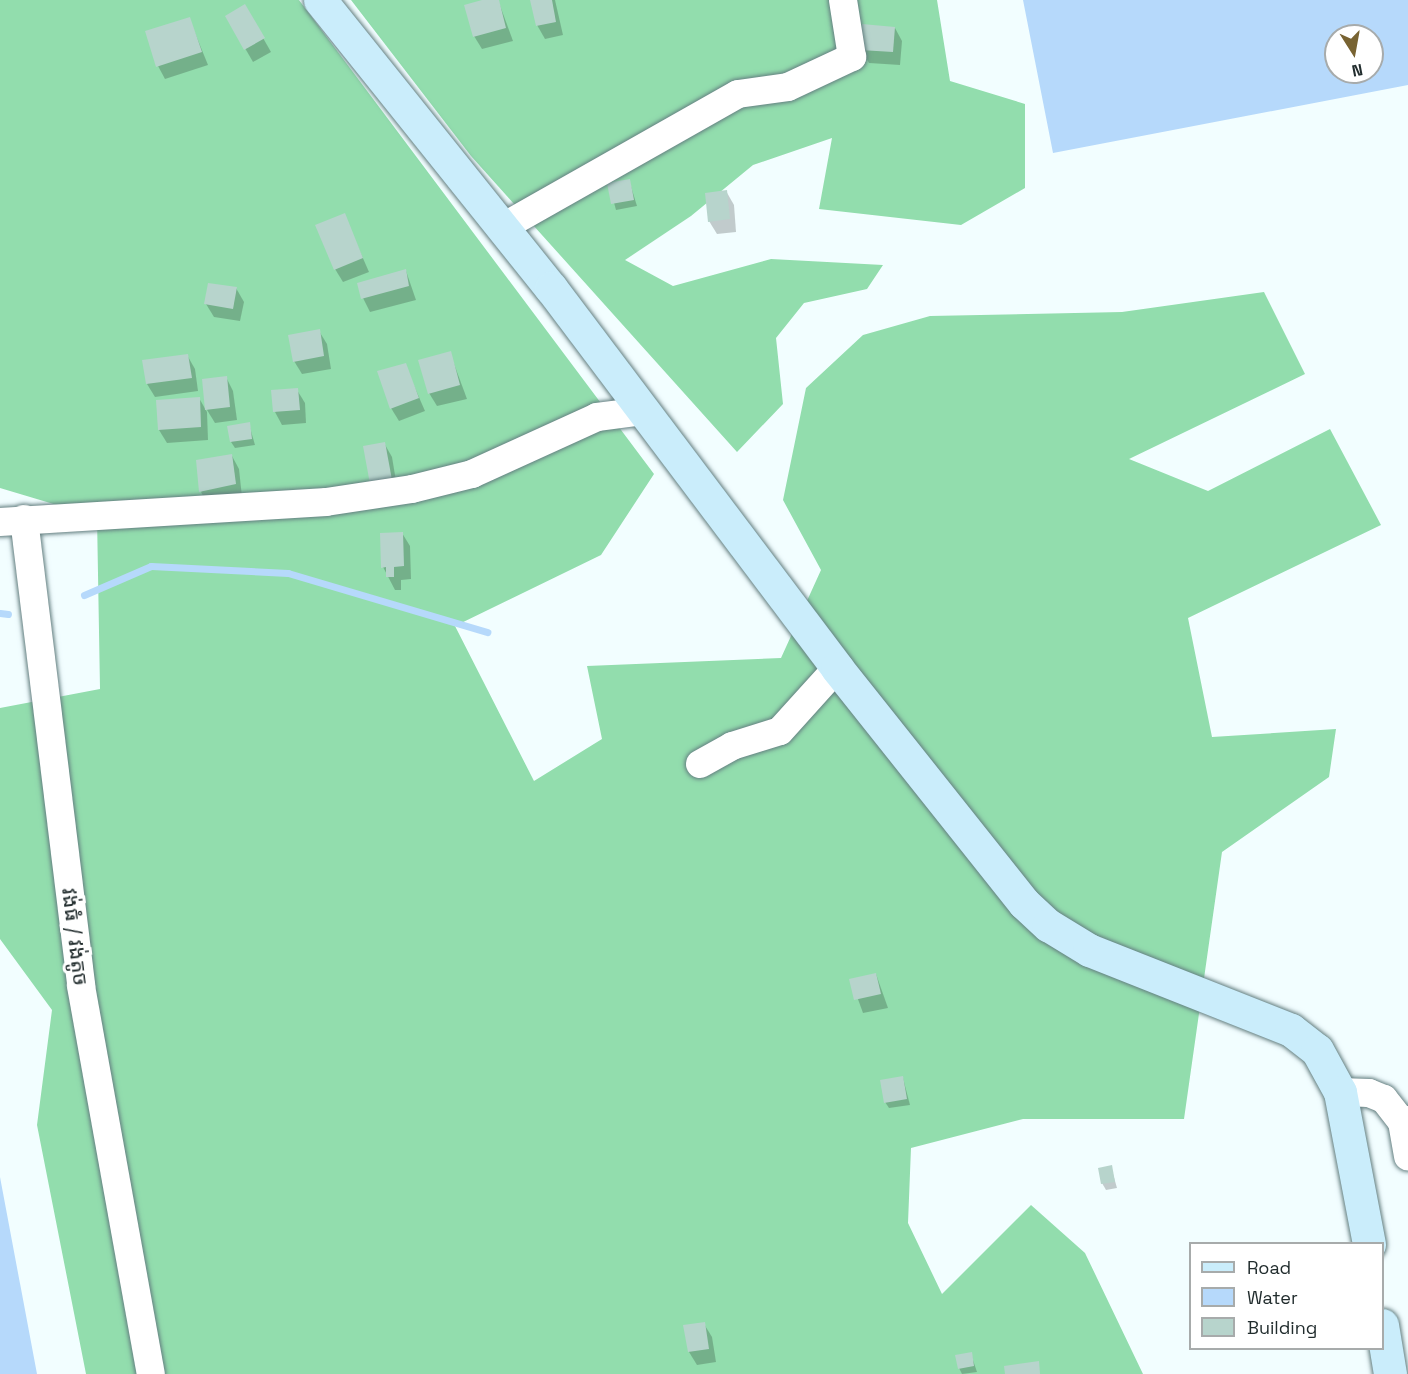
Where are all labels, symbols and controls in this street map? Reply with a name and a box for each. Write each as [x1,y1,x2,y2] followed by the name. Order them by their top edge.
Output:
[1324,24,1384,84] north arrow
[1350,59,1364,82] text: N
[56,887,94,987] street label: វង់ធំ / វង់តូច
[1189,1242,1384,1350] legend
[1247,1256,1291,1279] text: Road
[1247,1286,1298,1309] text: Water
[1247,1316,1317,1339] text: Building

